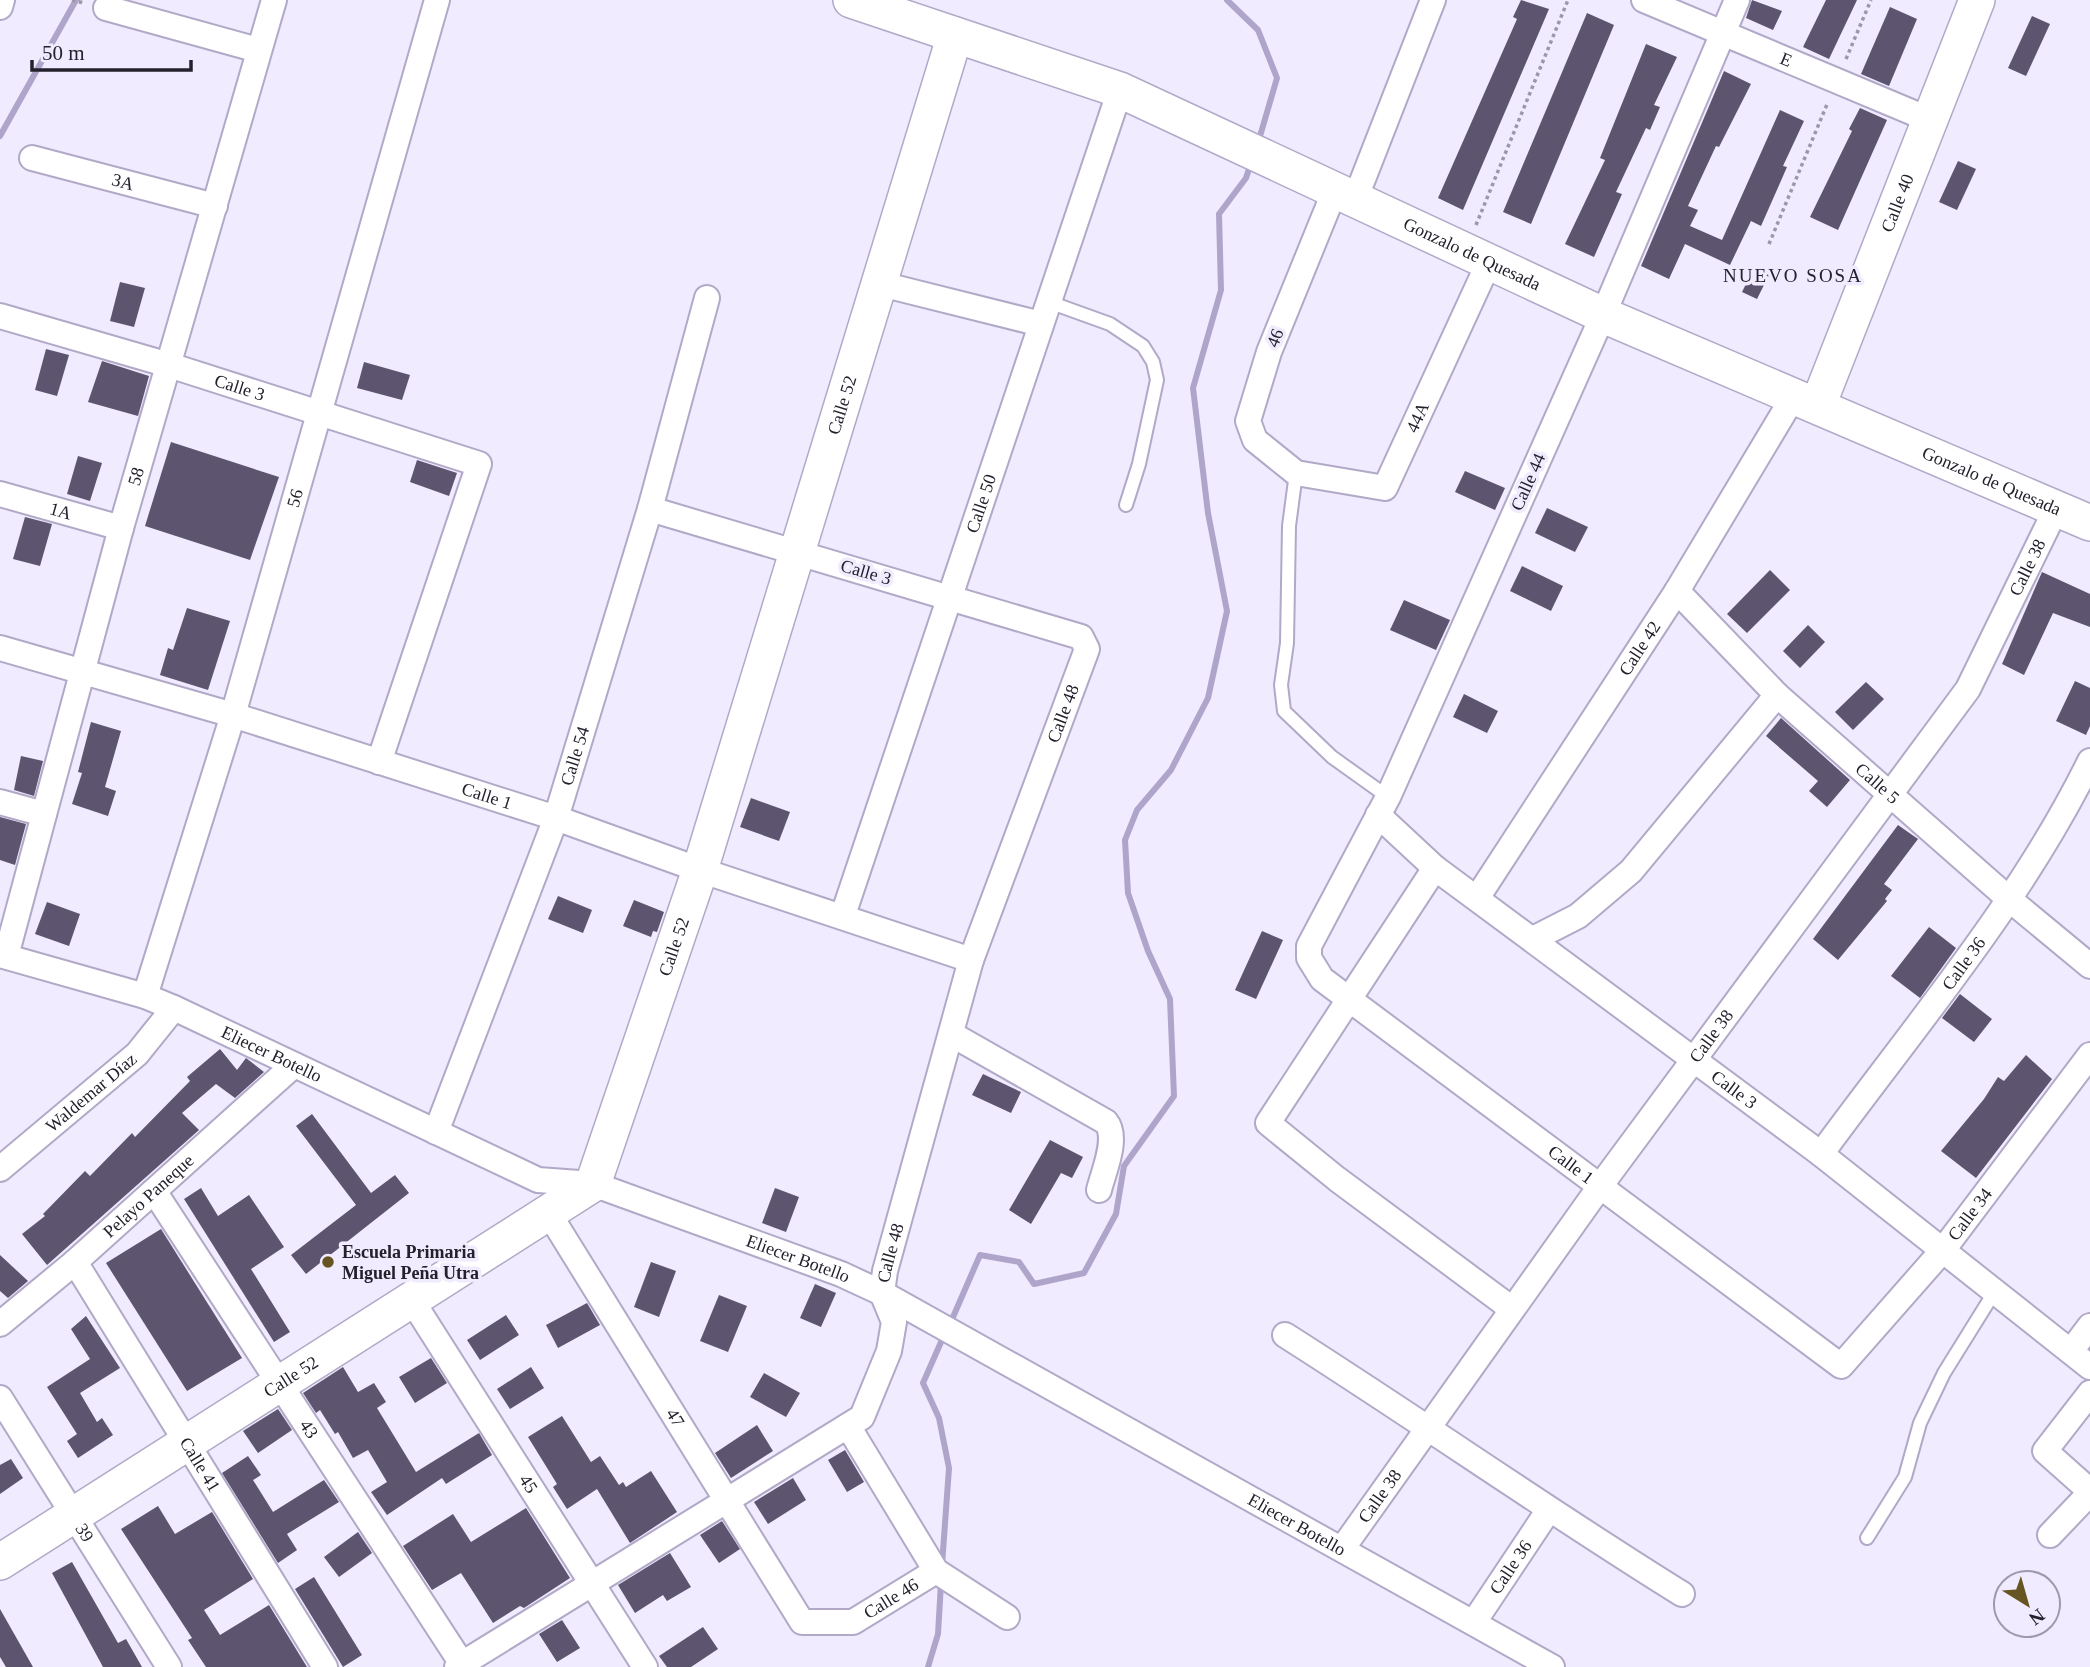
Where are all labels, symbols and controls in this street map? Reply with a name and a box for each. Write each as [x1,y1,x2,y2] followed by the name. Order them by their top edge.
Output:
[32,28,191,72] scale bar
[42,41,85,65] text: 50 m
[1777,48,1795,71] street label: E
[110,169,136,194] street label: 3A
[1877,171,1918,235] street label: Calle 40
[1400,213,1544,295] street label: Gonzalo de Quesada
[1723,265,1863,286] district label: NUEVO SOSA
[1262,326,1288,350] street label: 46
[212,370,267,405] street label: Calle 3
[824,373,860,437] street label: Calle 52
[1402,399,1433,436] street label: 44A
[1919,442,2064,519] street label: Gonzalo de Quesada
[1507,450,1549,514] street label: Calle 44
[124,465,148,488] street label: 58
[962,472,1000,535] street label: Calle 50
[283,487,307,510] street label: 56
[47,498,74,524] street label: 1A
[2005,536,2050,599] street label: Calle 38
[838,555,894,589] street label: Calle 3
[1615,617,1665,679] street label: Calle 42
[1043,682,1083,745] street label: Calle 48
[556,724,593,788] street label: Calle 54
[1851,759,1903,808] street label: Calle 5
[459,779,515,813] street label: Calle 1
[655,915,693,979] street label: Calle 52
[1938,933,1990,994] street label: Calle 36
[1685,1006,1737,1066] street label: Calle 38
[218,1022,325,1086] street label: Eliecer Botello
[42,1049,141,1136] street label: Waldemar Díaz
[1707,1066,1761,1113] street label: Calle 3
[1544,1141,1598,1188] street label: Calle 1
[99,1150,198,1242] street label: Pelayo Paneque
[1944,1184,1996,1245] street label: Calle 34
[874,1221,908,1284] street label: Calle 48
[744,1231,853,1287] street label: Eliecer Botello
[342,1242,479,1283] place label: Escuela Primaria Miguel Peña Utra
[320,1254,336,1270] marker: Escuela Primaria Miguel Peña Utra
[260,1352,322,1401] street label: Calle 52
[662,1405,689,1431] street label: 47
[296,1416,322,1442] street label: 43
[176,1434,224,1496] street label: Calle 41
[1354,1466,1405,1527] street label: Calle 38
[515,1471,542,1497] street label: 45
[1245,1489,1349,1560] street label: Eliecer Botello
[71,1520,98,1546] street label: 39
[1485,1536,1536,1598] street label: Calle 36
[1992,1569,2062,1639] north arrow
[860,1574,922,1623] street label: Calle 46
[2025,1605,2049,1630] text: N

